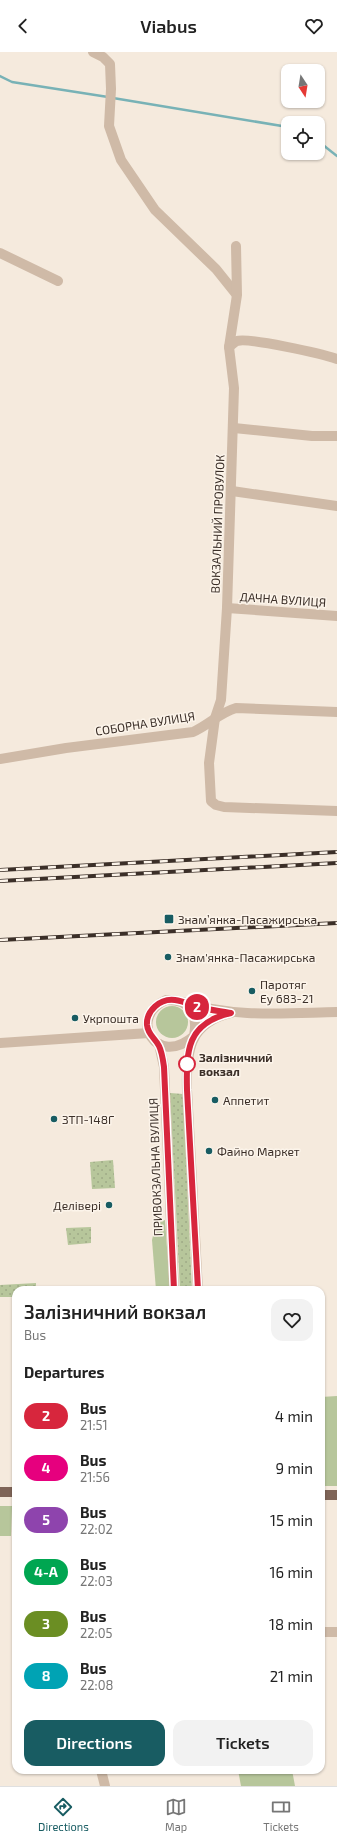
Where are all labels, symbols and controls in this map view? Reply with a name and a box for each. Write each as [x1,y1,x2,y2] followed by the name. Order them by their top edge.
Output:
[12,15,34,37] icon: back
[140,15,197,37] text: Viabus
[303,15,325,37] icon: heart
[281,64,325,108] north arrow
[281,64,325,160] map controls
[281,116,325,160] button: locate
[208,454,226,594] street label: ВОКЗАЛЬНИЙ ПРОВУЛОК
[239,589,327,609] street label: ДАЧНА ВУЛИЦЯ
[94,708,196,738] street label: СОБОРНА ВУЛИЦЯ
[178,912,317,926] place label: Знам’янка-Пасажирська
[163,913,175,925] marker: Знам’янка-Пасажирська
[176,950,315,964] place label: Знам'янка-Пасажирська
[163,952,173,962] marker: Знам'янка-Пасажирська
[260,977,314,1006] place label: Паротяг Еу 683-21
[247,986,257,996] marker: Паротяг Еу 683-21
[184,994,210,1020] line badge: 2
[193,998,201,1015] text: 2
[83,1011,139,1025] place label: Укрпошта
[70,1013,80,1023] marker: Укрпошта
[199,1050,273,1078] place label: Залізничний вокзал
[178,1055,196,1073] marker: Залізничний вокзал
[223,1093,269,1107] place label: Аппетит
[210,1095,220,1105] marker: Аппетит
[146,1097,164,1237] street label: ПРИВОКЗАЛЬНА ВУЛИЦЯ
[62,1112,114,1126] place label: ЗТП-148Г
[49,1114,59,1124] marker: ЗТП-148Г
[217,1144,300,1158] place label: Файно Маркет
[204,1146,214,1156] marker: Файно Маркет
[53,1198,101,1212] place label: Делівері
[104,1200,114,1210] marker: Делівері
[271,1299,313,1341] button: heart
[24,1300,206,1323] text: Залізничний вокзал
[24,1327,46,1343] text: Bus
[24,1363,104,1381] text: Departures
[80,1399,106,1417] text: Bus
[42,1407,50,1424] text: 2
[275,1407,313,1425] text: 4 min
[80,1417,108,1433] text: 21:51
[80,1451,106,1469] text: Bus
[42,1459,50,1476] text: 4
[275,1459,313,1477] text: 9 min
[80,1469,110,1485] text: 21:56
[80,1503,106,1521] text: Bus
[42,1511,50,1528] text: 5
[270,1511,313,1529] text: 15 min
[80,1521,113,1537] text: 22:02
[80,1555,106,1573] text: Bus
[34,1563,58,1580] text: 4-А
[270,1563,313,1581] text: 16 min
[80,1573,113,1589] text: 22:03
[80,1607,106,1625] text: Bus
[42,1615,50,1632] text: 3
[269,1615,313,1633] text: 18 min
[80,1625,113,1641] text: 22:05
[80,1659,106,1677] text: Bus
[42,1667,50,1684] text: 8
[270,1667,313,1685] text: 21 min
[80,1677,113,1693] text: 22:08
[24,1720,165,1766] button: Directions
[173,1720,313,1766] button: Tickets
[38,1796,89,1833] tab: Directions
[165,1796,187,1833] tab: Map
[263,1796,299,1833] tab: Tickets

